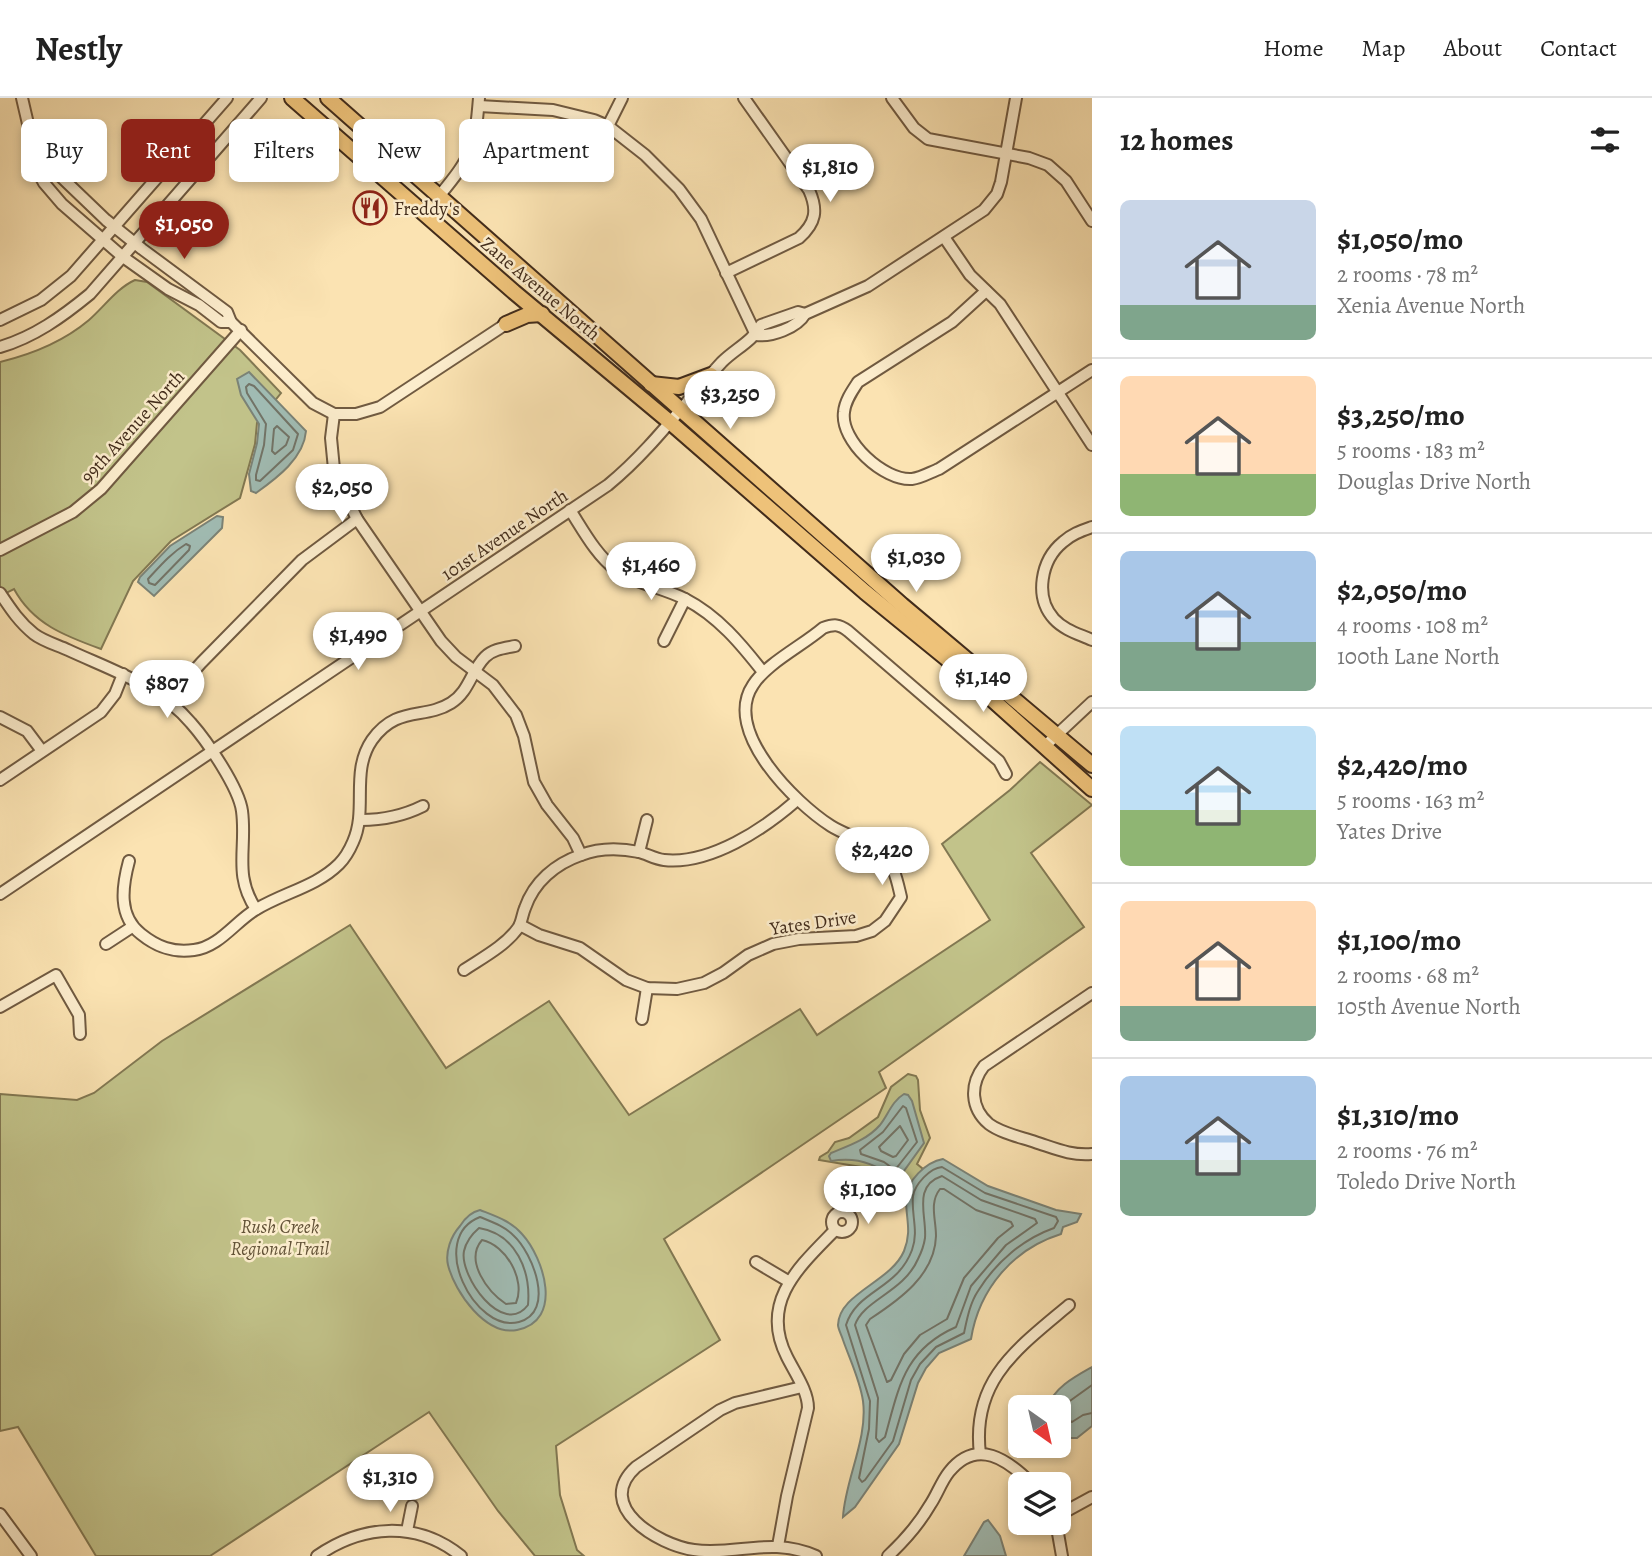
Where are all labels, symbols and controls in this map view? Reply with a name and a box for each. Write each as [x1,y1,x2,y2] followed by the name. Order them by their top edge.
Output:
[35,26,122,71] text: Nestly
[1263,32,1324,64] text: Home
[1362,32,1406,64] text: Map
[1444,32,1502,64] text: About
[1540,32,1617,64] text: Contact
[21,119,107,182] chip: Buy
[121,119,215,182] chip: Rent
[229,119,339,182] chip: Filters
[353,119,445,182] chip: New
[459,119,614,182] chip: Apartment
[1120,120,1233,160] text: 12 homes
[1586,121,1624,159] icon: filters
[773,144,887,204] pin: $1,810
[802,151,858,182] text: $1,810
[351,189,389,227] restaurant icon: Freddy's
[394,196,460,222] place label: Freddy's
[127,202,241,261] pin: $1,050
[155,208,213,239] text: $1,050
[1337,219,1463,259] text: $1,050/mo
[1176,228,1260,312] icon: home
[475,231,606,347] street label: Zane Avenue North
[1337,259,1478,290] text: 2 rooms · 78 m²
[1337,290,1525,321] text: Xenia Avenue North
[75,364,191,489] street label: 99th Avenue North
[673,372,787,431] pin: $3,250
[700,378,760,409] text: $3,250
[1337,395,1465,435] text: $3,250/mo
[1176,404,1260,488] icon: home
[1337,435,1485,466] text: 5 rooms · 183 m²
[285,464,399,524] pin: $2,050
[1337,466,1531,497] text: Douglas Drive North
[312,471,372,502] text: $2,050
[436,483,573,587] street label: 101st Avenue North
[859,534,973,594] pin: $1,030
[887,541,945,572] text: $1,030
[594,542,708,602] pin: $1,460
[622,549,680,580] text: $1,460
[1337,570,1467,610] text: $2,050/mo
[1176,579,1260,663] icon: home
[1337,610,1488,641] text: 4 rooms · 108 m²
[301,612,415,672] pin: $1,490
[329,619,387,650] text: $1,490
[1337,641,1500,672] text: 100th Lane North
[926,654,1040,714] pin: $1,140
[126,660,208,720] pin: $807
[955,661,1011,692] text: $1,140
[145,667,189,698] text: $807
[1337,745,1468,785] text: $2,420/mo
[1176,754,1260,838] icon: home
[1337,785,1484,816] text: 5 rooms · 163 m²
[1337,816,1442,847] text: Yates Drive
[825,828,939,887] pin: $2,420
[851,834,913,865] text: $2,420
[767,904,858,942] street label: Yates Drive
[1337,920,1461,960] text: $1,100/mo
[1176,929,1260,1013] icon: home
[1337,960,1479,991] text: 2 rooms · 68 m²
[1337,991,1521,1022] text: 105th Avenue North
[1337,1095,1459,1135] text: $1,310/mo
[1176,1104,1260,1188] icon: home
[1337,1135,1478,1166] text: 2 rooms · 76 m²
[811,1166,925,1226] pin: $1,100
[1337,1166,1516,1197] text: Toledo Drive North
[840,1173,896,1204] text: $1,100
[231,1214,330,1262] park label: Rush Creek Regional Trail
[1008,1395,1071,1458] north arrow
[1008,1395,1071,1535] map controls
[333,1454,447,1514] pin: $1,310
[363,1461,417,1492] text: $1,310
[1008,1472,1071,1535] button: layers

